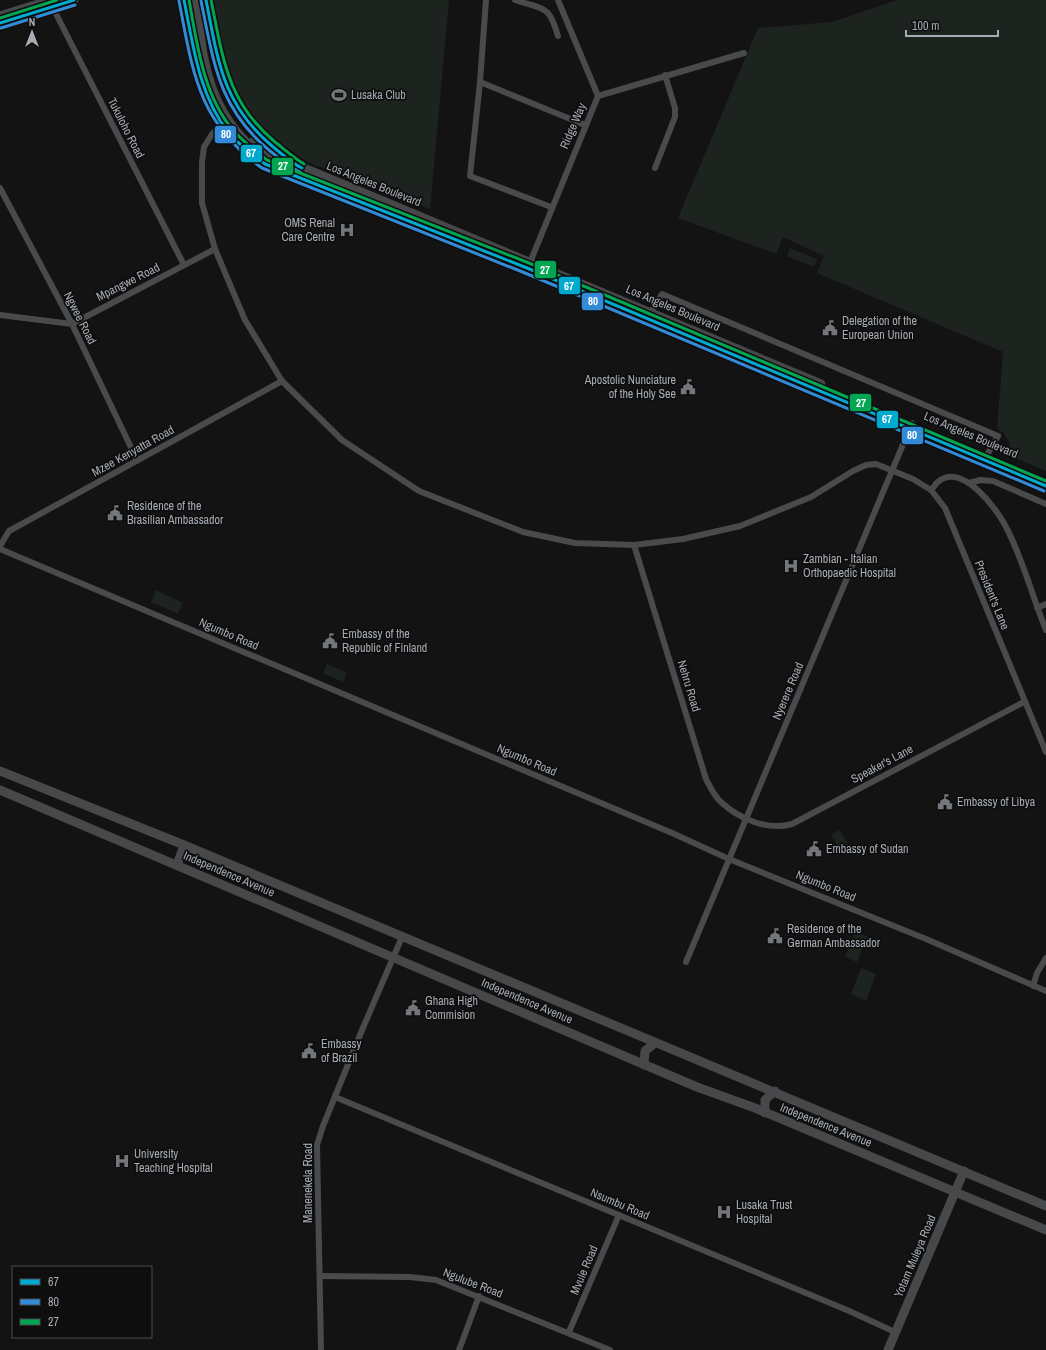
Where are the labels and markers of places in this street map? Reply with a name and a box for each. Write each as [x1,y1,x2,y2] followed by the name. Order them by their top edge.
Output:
[330,86,348,104] sports icon: Lusaka Club
[351,87,406,103] place label: Lusaka Club
[281,215,335,245] place label: OMS Renal Care Centre
[338,221,356,239] hospital icon: OMS Renal Care Centre
[842,313,917,343] place label: Delegation of the European Union
[821,319,839,337] public building icon: Delegation of the European Union
[584,372,676,402] place label: Apostolic Nunciature of the Holy See
[679,378,697,396] public building icon: Apostolic Nunciature of the Holy See
[127,498,224,528] place label: Residence of the Brasilian Ambassador
[106,504,124,522] public building icon: Residence of the Brasilian Ambassador
[803,551,896,581] place label: Zambian - Italian Orthopaedic Hospital
[782,557,800,575] hospital icon: Zambian - Italian Orthopaedic Hospital
[342,626,427,656] place label: Embassy of the Republic of Finland
[321,632,339,650] public building icon: Embassy of the Republic of Finland
[936,793,954,811] public building icon: Embassy of Libya
[957,794,1036,810] place label: Embassy of Libya
[805,840,823,858] public building icon: Embassy of Sudan
[826,841,909,857] place label: Embassy of Sudan
[787,921,881,951] place label: Residence of the German Ambassador
[766,927,784,945] public building icon: Residence of the German Ambassador
[425,993,478,1023] place label: Ghana High Commision
[404,999,422,1017] public building icon: Ghana High Commision
[321,1036,362,1066] place label: Embassy of Brazil
[300,1042,318,1060] public building icon: Embassy of Brazil
[134,1146,213,1176] place label: University Teaching Hospital
[113,1152,131,1170] hospital icon: University Teaching Hospital
[736,1197,793,1227] place label: Lusaka Trust Hospital
[715,1203,733,1221] hospital icon: Lusaka Trust Hospital

